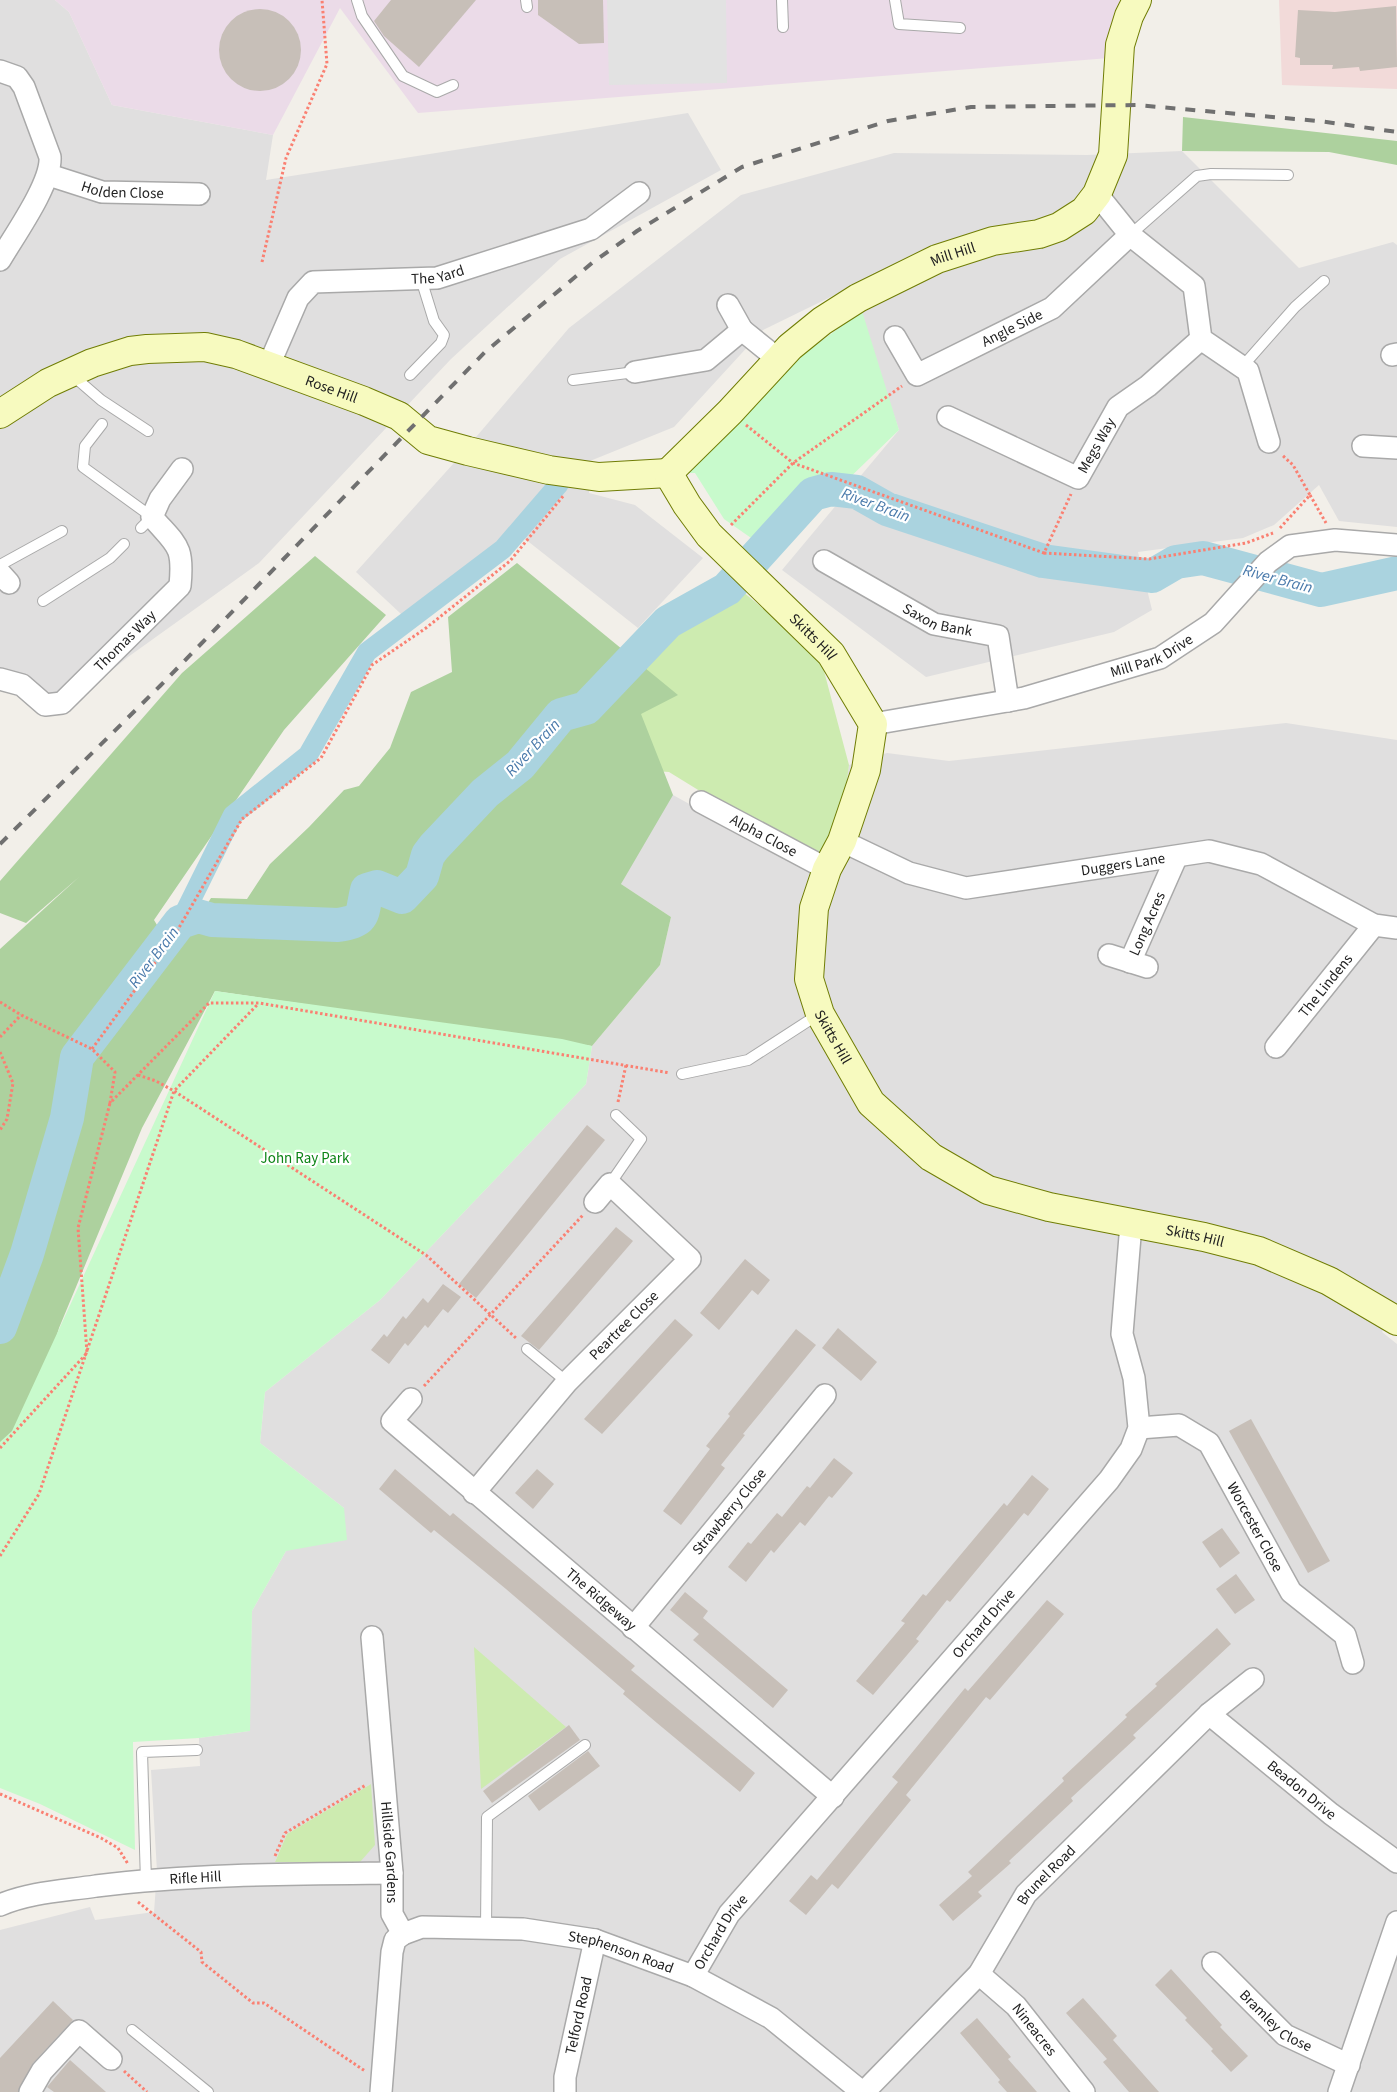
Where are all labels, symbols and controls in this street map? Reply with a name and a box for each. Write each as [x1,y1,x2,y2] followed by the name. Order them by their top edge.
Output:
[78,176,164,204] street label: Holden Close
[927,237,978,272] street label: Mill Hill
[411,260,467,290] street label: The Yard
[978,304,1046,352] street label: Angle Side
[302,370,361,409] street label: Rose Hill
[1073,414,1121,477] street label: Megs Way
[838,482,913,527] water label: River Brain
[1240,559,1315,599] water label: River Brain
[899,598,975,642] street label: Saxon Bank
[90,605,161,677] street label: Thomas Way
[784,609,842,664] street label: Skitts Hill
[1108,629,1197,683] street label: Mill Park Drive
[500,714,565,781] water label: River Brain
[726,809,801,862] street label: Alpha Close
[1080,848,1167,881] street label: Duggers Lane
[1124,889,1171,959] street label: Long Acres
[124,922,184,993] water label: River Brain
[1294,949,1358,1022] street label: The Lindens
[809,1006,857,1068] street label: Skitts Hill
[261,1148,350,1169] park label: John Ray Park
[1164,1220,1227,1253] street label: Skitts Hill
[585,1286,663,1365] street label: Peartree Close
[687,1464,771,1560] street label: Strawberry Close
[1222,1478,1288,1576] street label: Worcester Close
[561,1563,641,1636] street label: The Ridgeway
[947,1584,1020,1663] street label: Orchard Drive
[1262,1756,1340,1825] street label: Beadon Drive
[375,1801,402,1903] street label: Hillside Gardens
[1012,1841,1081,1909] street label: Brunel Road
[169,1866,222,1890] street label: Rifle Hill
[689,1890,753,1974] street label: Orchard Drive
[567,1926,676,1979] street label: Stephenson Road
[560,1975,598,2057] street label: Telford Road
[1234,1985,1315,2057] street label: Bramley Close
[1007,1999,1062,2061] street label: Nineacres

